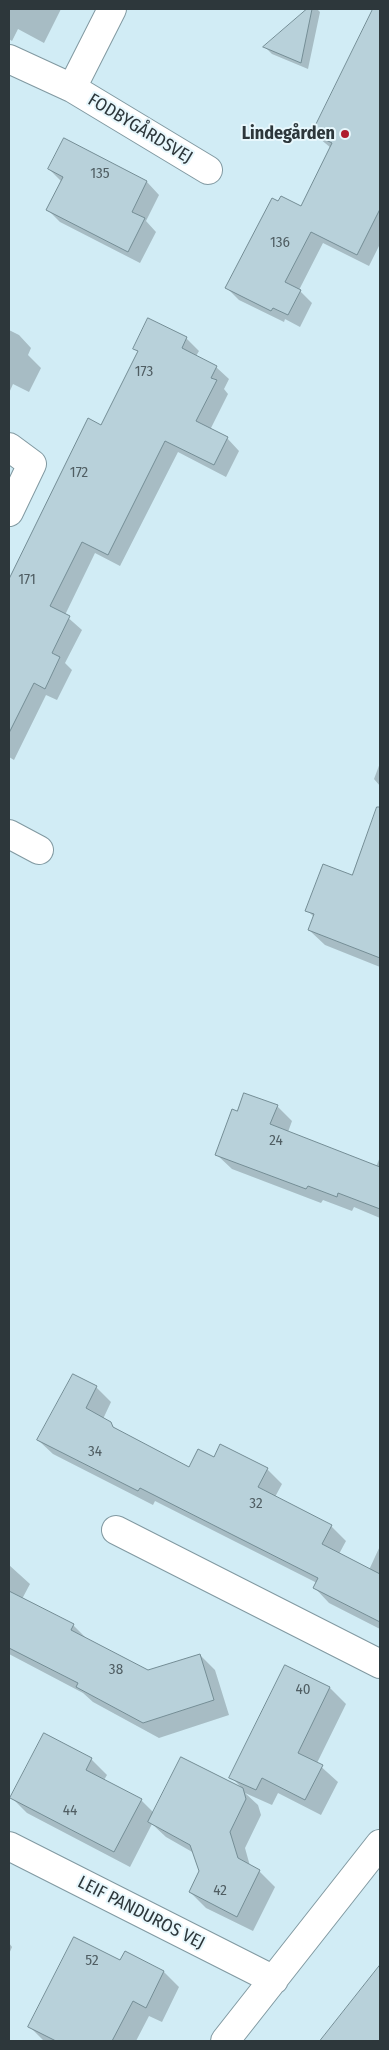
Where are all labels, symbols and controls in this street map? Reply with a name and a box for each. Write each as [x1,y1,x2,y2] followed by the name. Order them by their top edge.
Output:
[84,89,196,169] street label: FODBYGÅRDSVEJ
[242,123,335,145] place label: Lindegården
[339,128,351,140] marker: Lindegården
[90,165,110,183] house number: 135
[270,234,290,252] house number: 136
[135,363,153,381] house number: 173
[70,464,88,482] house number: 172
[18,571,36,589] house number: 171
[269,1132,283,1150] house number: 24
[88,1443,102,1461] house number: 34
[249,1495,263,1513] house number: 32
[109,1661,123,1679] house number: 38
[295,1681,311,1699] house number: 40
[63,1802,77,1820] house number: 44
[74,1872,208,1954] street label: LEIF PANDUROS VEJ
[213,1882,227,1900] house number: 42
[85,1952,99,1970] house number: 52

